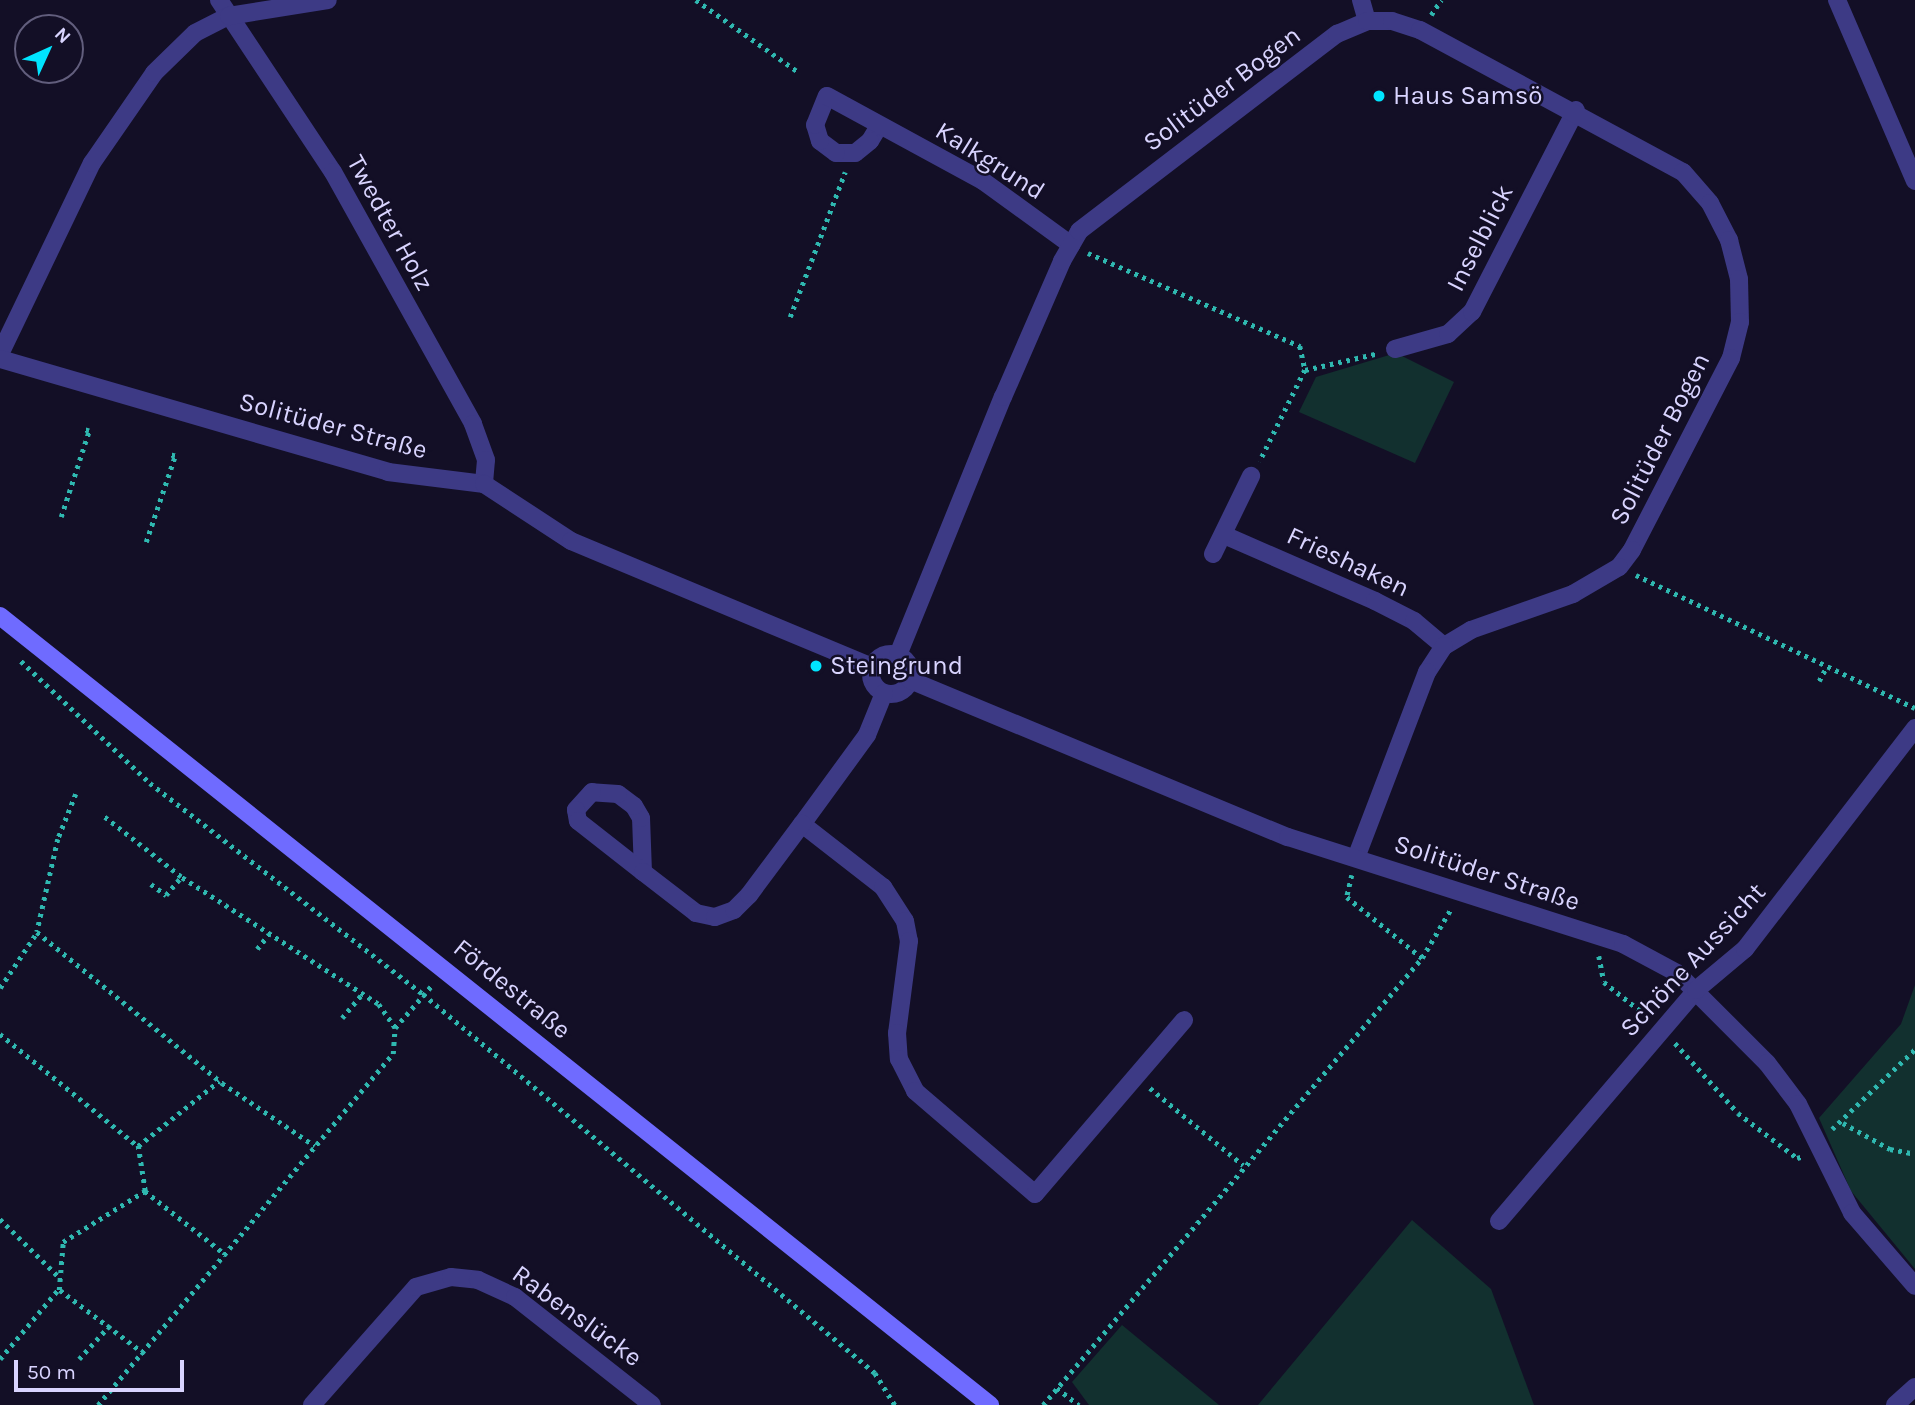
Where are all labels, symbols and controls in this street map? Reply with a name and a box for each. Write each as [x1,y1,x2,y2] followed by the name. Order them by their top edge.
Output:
[14,14,84,84] north arrow
[1137,20,1307,158] street label: Solitüder Bogen
[50,23,75,48] text: N
[1393,80,1542,112] place label: Haus Samsö
[1371,88,1387,104] marker: Haus Samsö
[930,115,1050,207] street label: Kalkgrund
[340,150,440,296] street label: Twedter Holz
[1440,179,1520,297] street label: Inselblick
[1603,348,1717,530] street label: Solitüder Bogen
[236,386,430,466] street label: Solitüder Straße
[1282,520,1414,604] street label: Frieshaken
[830,650,963,682] place label: Steingrund
[808,658,824,674] marker: Steingrund
[1390,828,1584,918] street label: Solitüder Straße
[1614,877,1772,1043] street label: Schöne Aussicht
[447,932,577,1046] street label: Fördestraße
[506,1258,648,1374] street label: Rabenslücke
[18,1346,187,1390] scale bar
[27,1360,76,1384] text: 50 m

